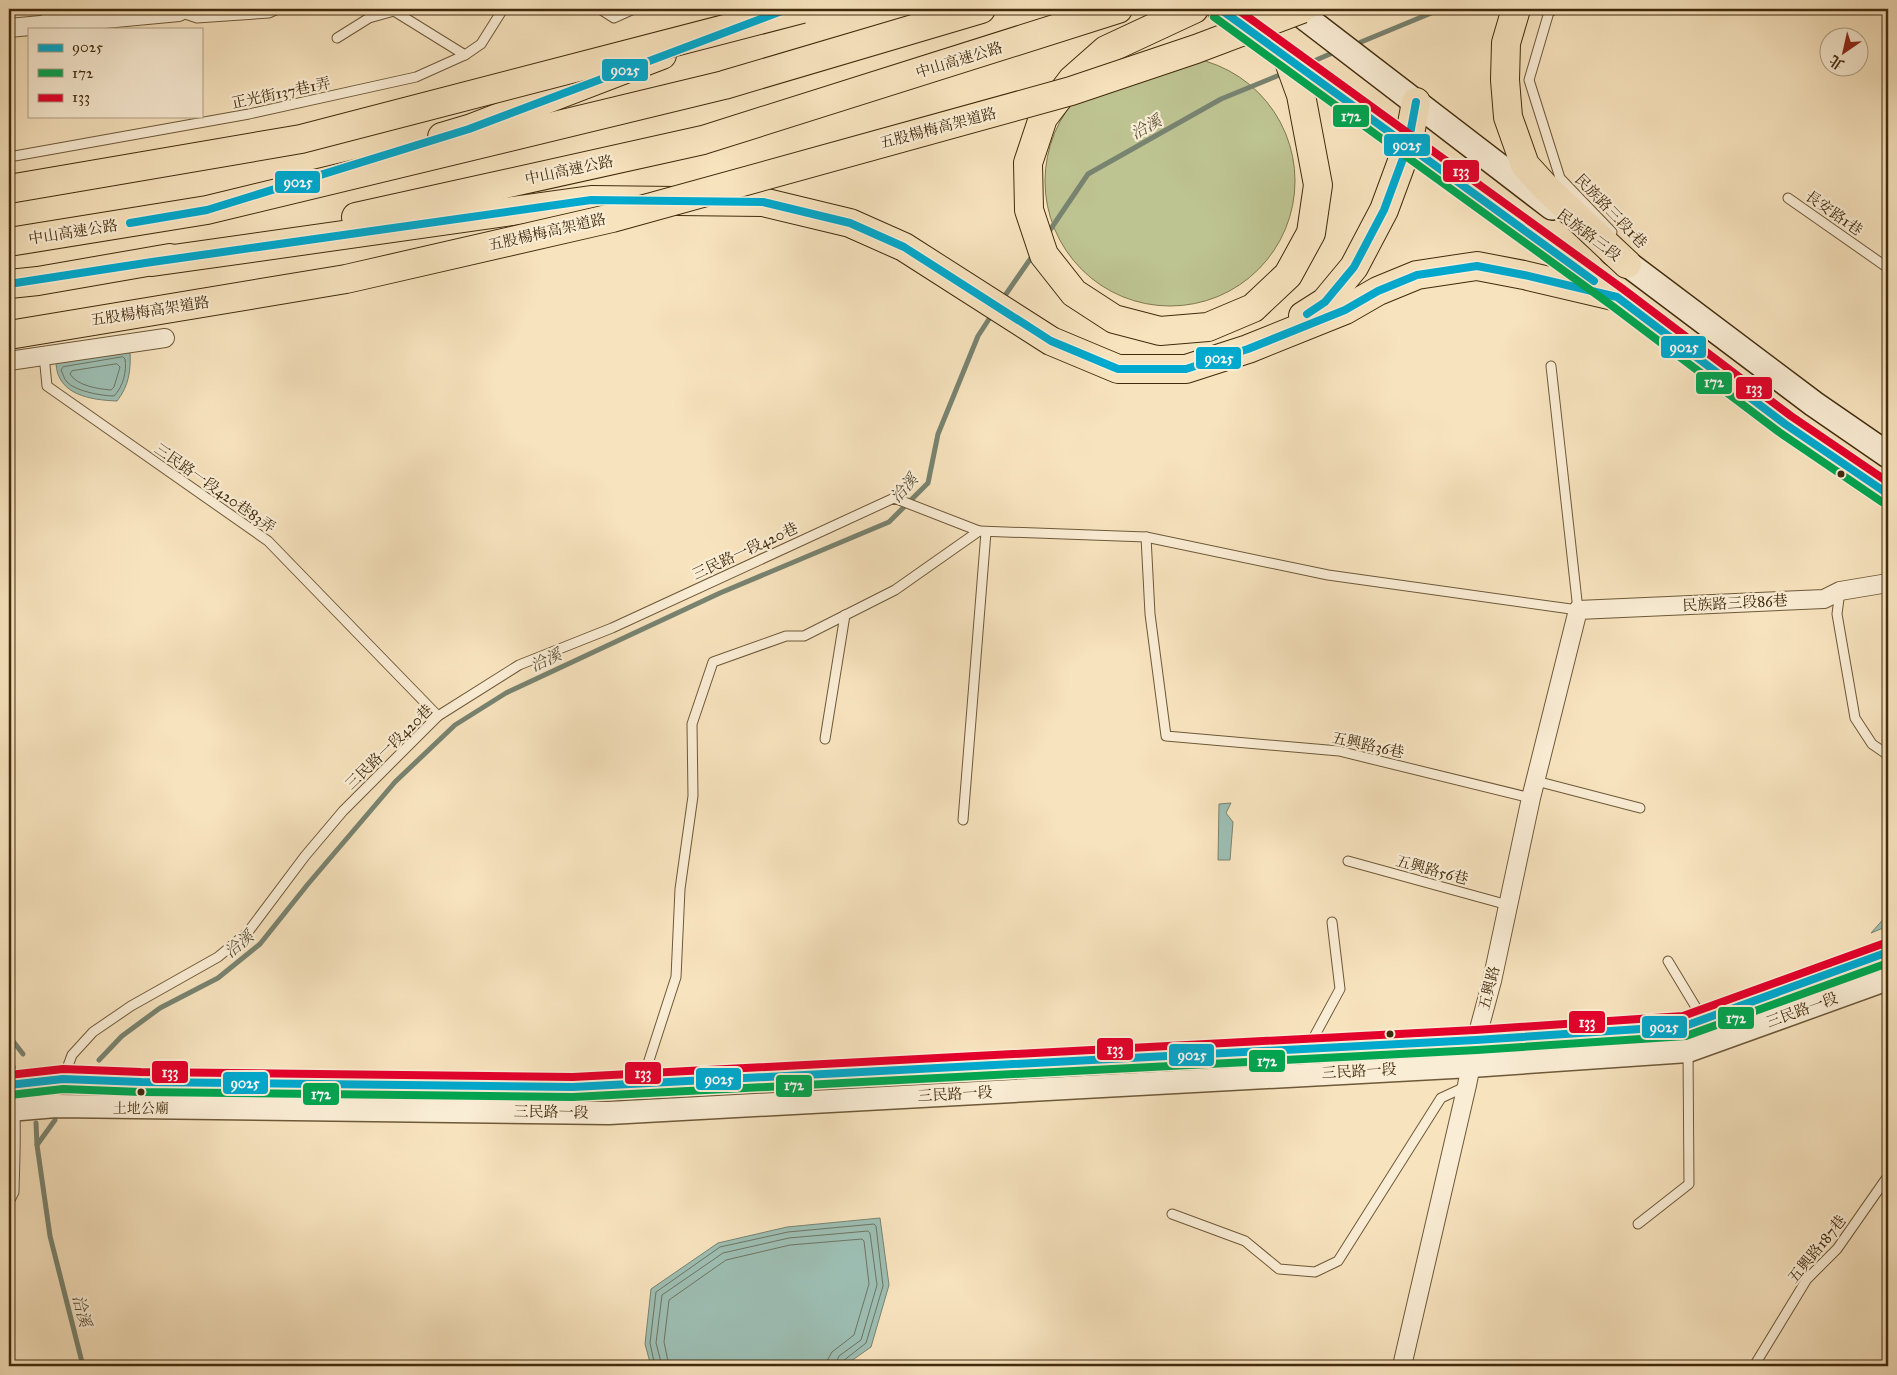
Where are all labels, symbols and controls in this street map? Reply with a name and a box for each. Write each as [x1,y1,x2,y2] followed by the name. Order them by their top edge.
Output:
[28,28,202,118] legend
[1820,28,1870,78] north arrow
[72,38,103,56] text: 9025
[913,38,1005,82] street label: 中山高速公路
[1826,51,1848,73] text: 北
[601,58,649,82] line badge: 9025
[611,62,640,80] text: 9025
[72,64,94,82] text: 172
[230,74,332,112] street label: 正光街137巷1弄
[72,88,90,106] text: 133
[878,104,998,152] street label: 五股楊梅高架道路
[1332,104,1370,128] line badge: 172
[1341,108,1362,125] text: 172
[1127,110,1166,143] water label: 洽溪
[1383,133,1431,157] line badge: 9025
[1393,137,1422,155] text: 9025
[523,152,615,188] street label: 中山高速公路
[1442,159,1480,183] line badge: 133
[1453,163,1470,181] text: 133
[274,170,321,194] line badge: 9025
[1571,170,1651,252] street label: 民族路三段1巷
[284,174,313,192] text: 9025
[1802,187,1866,239] street label: 長安路1巷
[1554,205,1624,265] street label: 民族路三段
[487,210,607,254] street label: 五股楊梅高架道路
[27,216,119,248] street label: 中山高速公路
[89,293,211,329] street label: 五股楊梅高架道路
[1660,335,1707,359] line badge: 9025
[1670,339,1699,357] text: 9025
[1195,346,1242,370] line badge: 9025
[1205,350,1234,368] text: 9025
[1695,371,1733,395] line badge: 172
[1704,374,1725,391] text: 172
[1735,376,1773,400] line badge: 133
[1746,380,1763,398] text: 133
[151,439,279,537] street label: 三民路一段420巷83弄
[886,468,923,506] water label: 洽溪
[1836,469,1846,479] unlabelled marker
[689,519,801,583] street label: 三民路一段420巷
[1682,591,1788,615] street label: 民族路三段86巷
[527,644,566,675] water label: 洽溪
[342,701,436,793] street label: 三民路一段420巷
[1330,729,1406,761] street label: 五興路36巷
[1394,852,1470,888] street label: 五興路56巷
[221,925,259,962] water label: 洽溪
[1475,964,1503,1012] street label: 五興路
[1764,989,1840,1031] street label: 三民路一段
[1717,1006,1755,1030] line badge: 172
[1568,1010,1606,1034] line badge: 133
[1726,1010,1747,1027] text: 172
[1579,1014,1596,1032] text: 133
[1641,1015,1688,1039] line badge: 9025
[1650,1019,1679,1037] text: 9025
[1385,1029,1395,1039] unlabelled marker
[1096,1037,1134,1061] line badge: 133
[1107,1041,1124,1059] text: 133
[1168,1043,1215,1067] line badge: 9025
[1178,1047,1207,1065] text: 9025
[1248,1049,1286,1073] line badge: 172
[1257,1053,1278,1070] text: 172
[151,1060,189,1084] line badge: 133
[1321,1060,1397,1082] street label: 三民路一段
[624,1061,662,1085] line badge: 133
[162,1064,179,1082] text: 133
[635,1065,652,1083] text: 133
[695,1067,742,1091] line badge: 9025
[222,1071,269,1095] line badge: 9025
[705,1071,734,1089] text: 9025
[775,1074,813,1098] line badge: 172
[231,1075,260,1093] text: 9025
[784,1077,805,1094] text: 172
[302,1082,340,1106] line badge: 172
[917,1083,993,1105] street label: 三民路一段
[311,1086,332,1103] text: 172
[136,1087,146,1097] marker: 土地公廟
[113,1100,169,1117] place label: 土地公廟
[513,1102,589,1122] street label: 三民路一段
[1784,1212,1850,1286] street label: 五興路187巷
[69,1293,96,1331] water label: 洽溪

